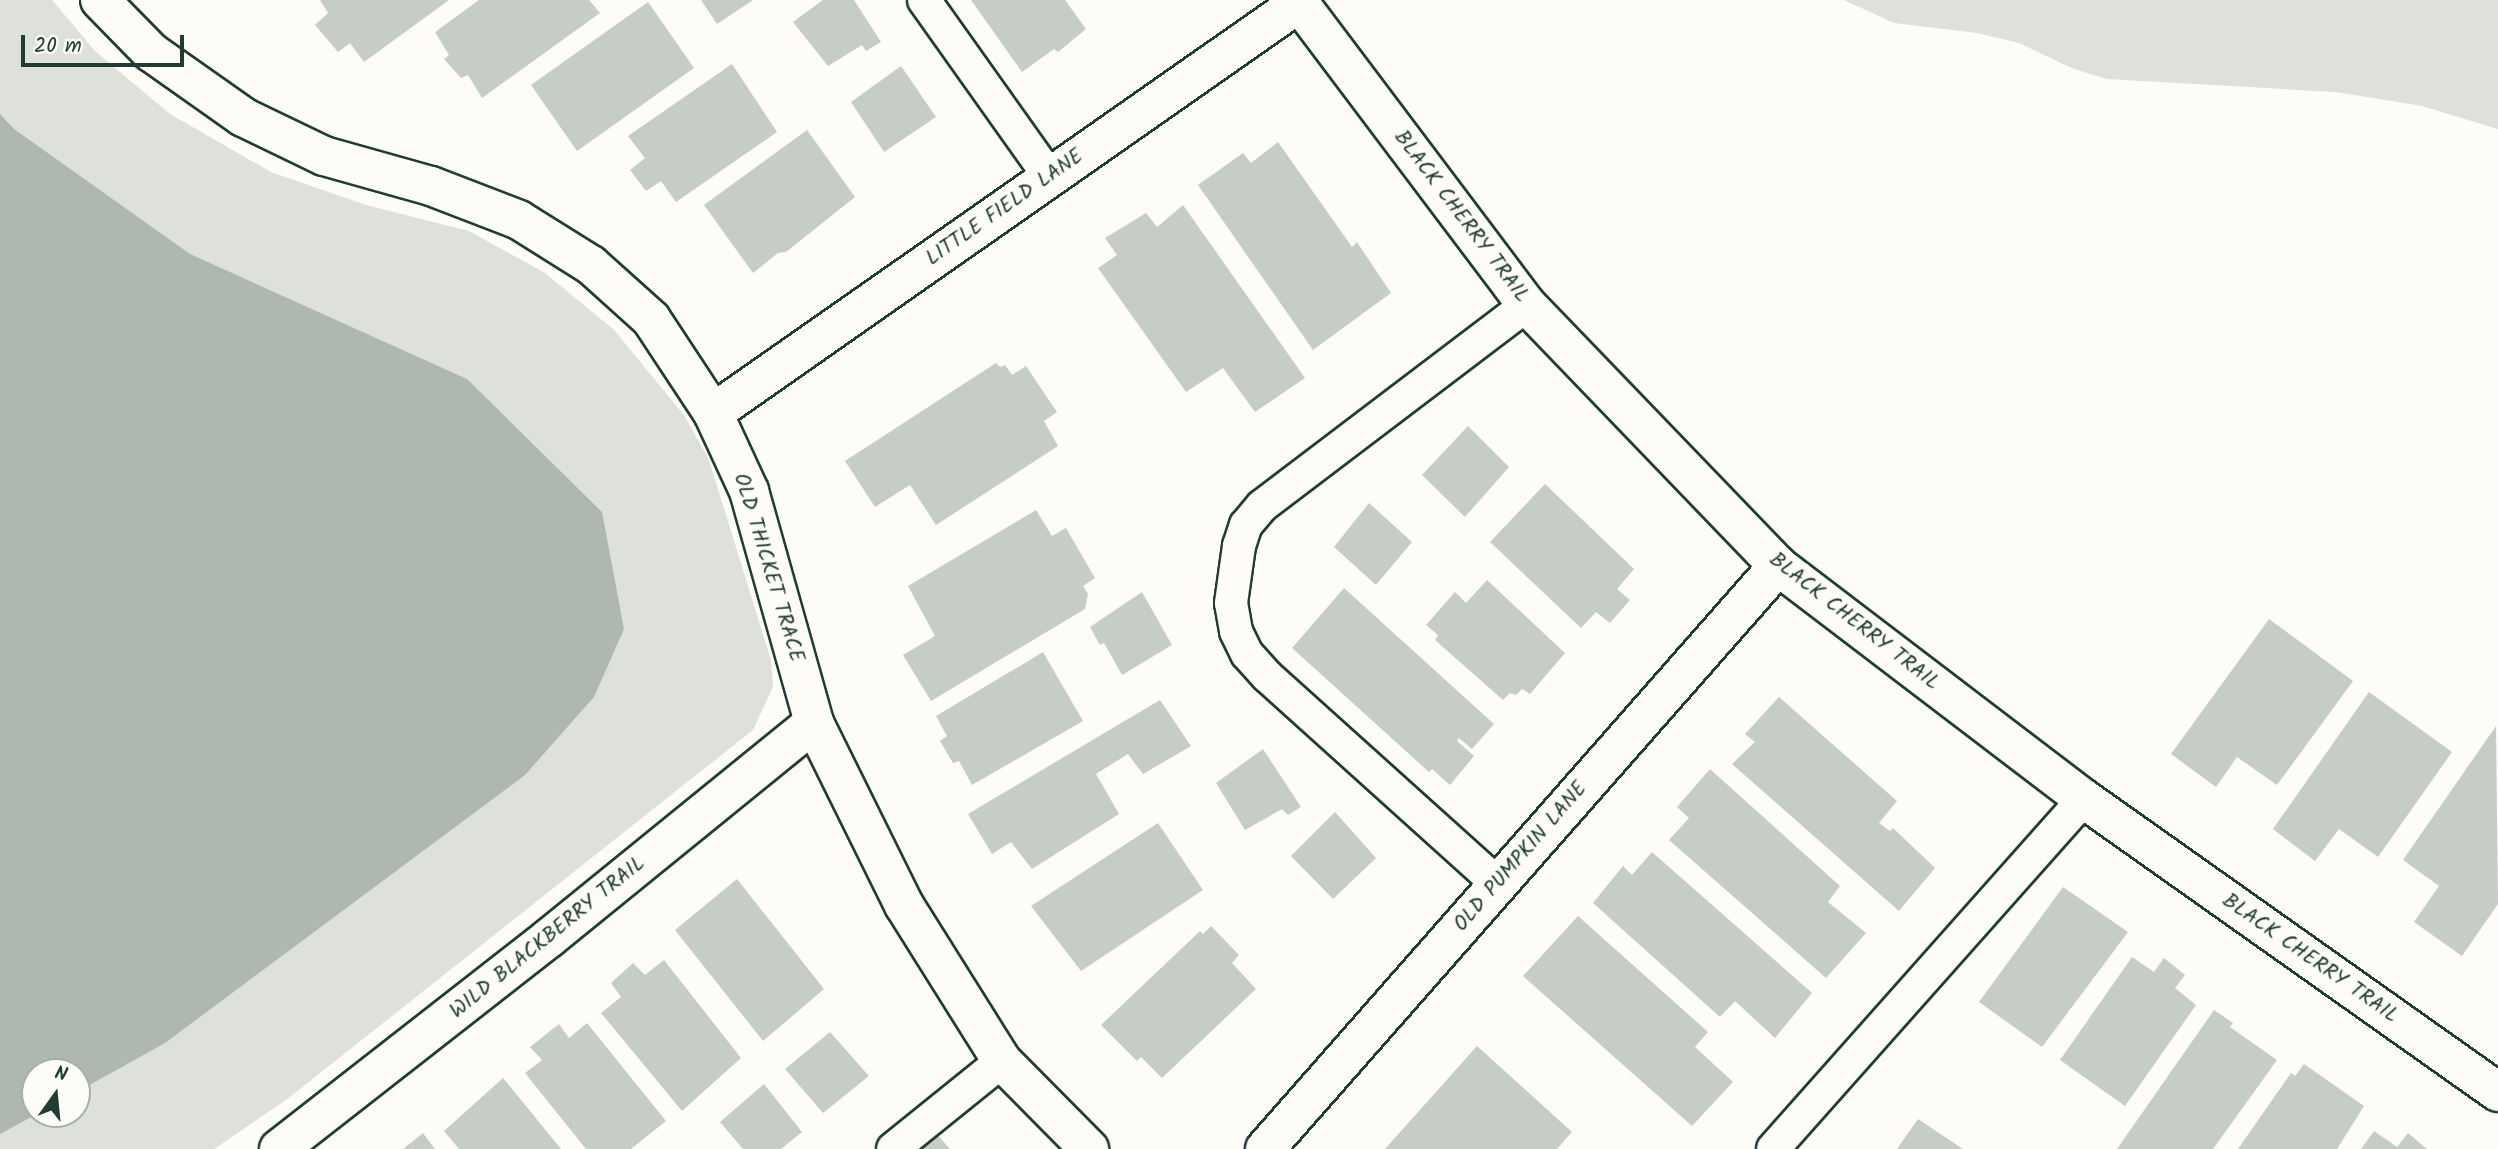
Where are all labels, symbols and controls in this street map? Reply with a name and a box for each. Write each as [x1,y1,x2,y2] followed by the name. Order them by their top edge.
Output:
[24,21,187,65] scale bar
[34,30,82,63] text: 20 m
[1388,126,1534,308] street label: BLACK CHERRY TRAIL
[921,144,1089,272] street label: LITTLE FIELD LANE
[727,471,809,665] street label: OLD THICKET TRACE
[1764,548,1944,696] street label: BLACK CHERRY TRAIL
[1449,777,1593,937] street label: OLD PUMPKIN LANE
[445,851,651,1025] street label: WILD BLACKBERRY TRAIL
[2217,889,2403,1029] street label: BLACK CHERRY TRAIL
[21,1058,91,1128] north arrow
[51,1059,71,1091] text: N

